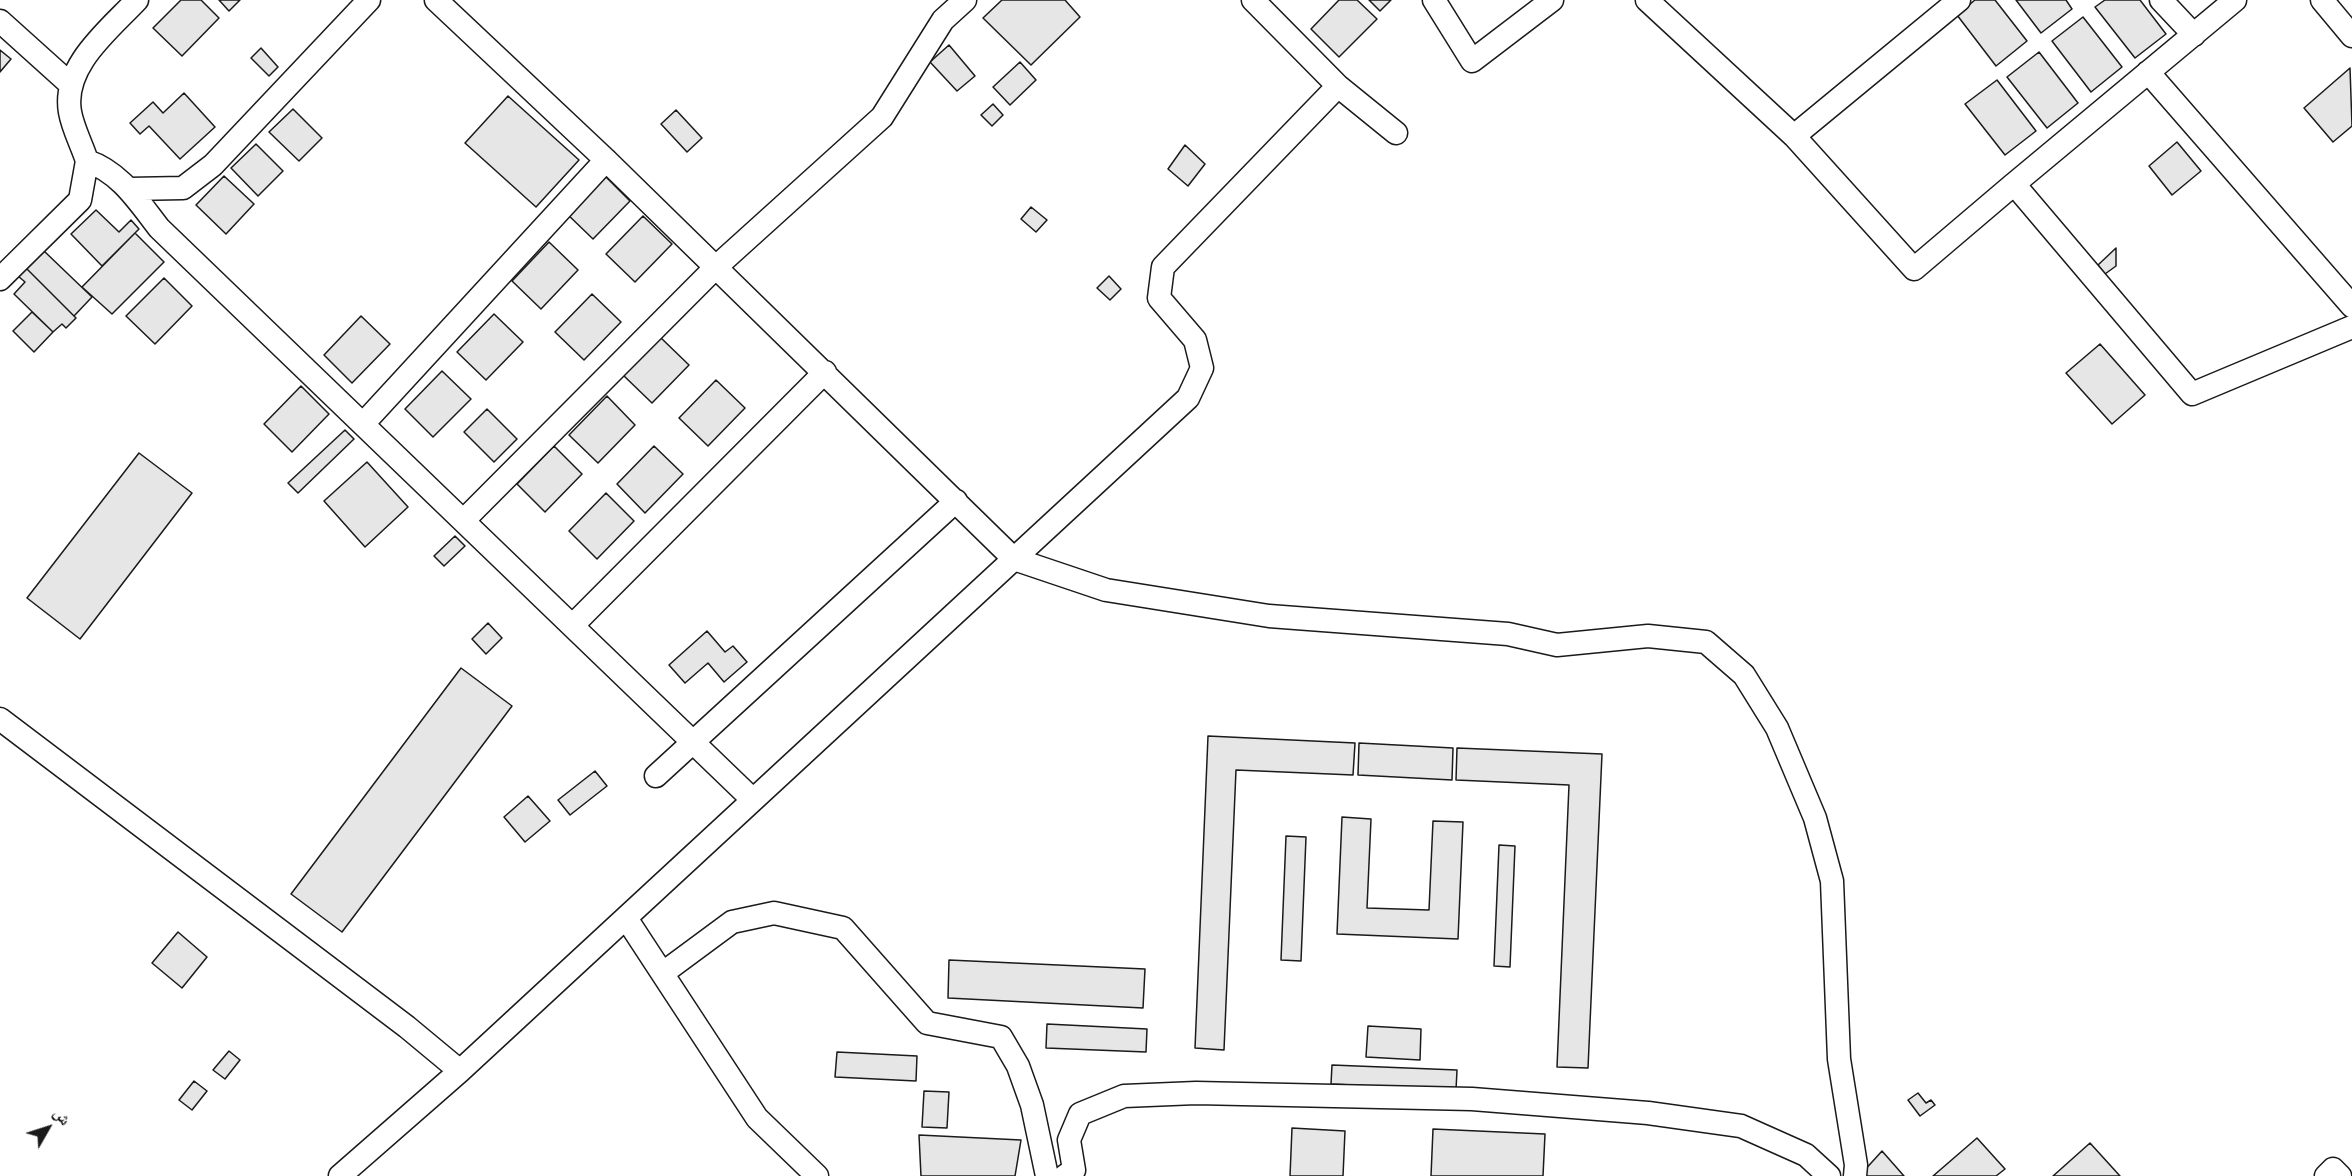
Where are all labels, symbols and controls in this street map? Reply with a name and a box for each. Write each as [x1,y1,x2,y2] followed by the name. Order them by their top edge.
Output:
[18,1098,78,1158] north arrow
[50,1104,75,1129] text: ش

